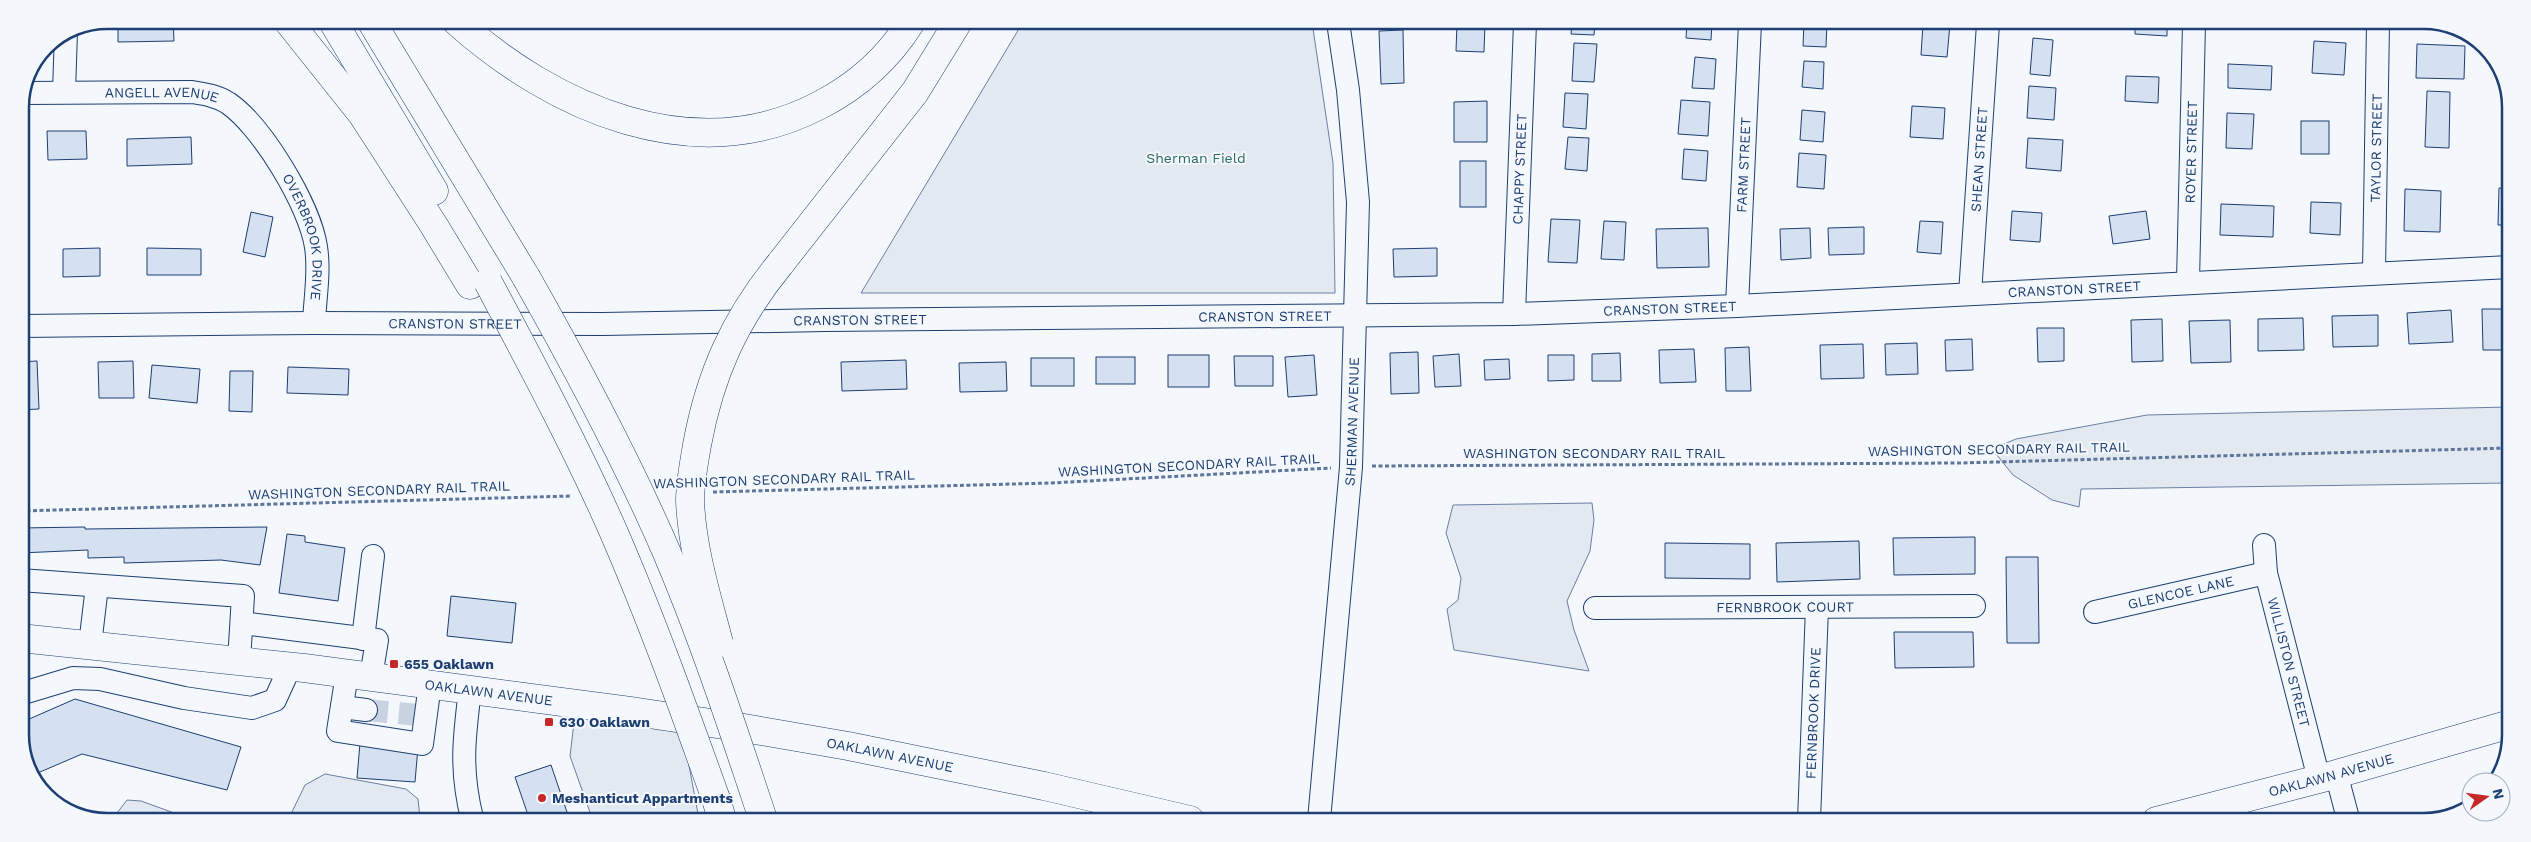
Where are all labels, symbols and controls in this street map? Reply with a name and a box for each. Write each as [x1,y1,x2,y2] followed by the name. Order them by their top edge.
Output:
[105,84,221,106] street label: ANGELL AVENUE
[2367,93,2385,202] street label: TAYLOR STREET
[2182,100,2200,204] street label: ROYER STREET
[1967,106,1990,212] street label: SHEAN STREET
[1509,113,1530,225] street label: CHAPPY STREET
[1733,117,1754,213] street label: FARM STREET
[1146,150,1246,166] park label: Sherman Field
[279,171,326,301] street label: OVERBROOK DRIVE
[2007,278,2142,300] street label: CRANSTON STREET
[1603,298,1737,319] street label: CRANSTON STREET
[1198,308,1332,325] street label: CRANSTON STREET
[793,311,927,329] street label: CRANSTON STREET
[388,315,522,332] street label: CRANSTON STREET
[1341,357,1362,486] street label: SHERMAN AVENUE
[1868,439,2130,459] street label: WASHINGTON SECONDARY RAIL TRAIL
[1463,445,1725,461] street label: WASHINGTON SECONDARY RAIL TRAIL
[1058,450,1320,480] street label: WASHINGTON SECONDARY RAIL TRAIL
[653,466,915,492] street label: WASHINGTON SECONDARY RAIL TRAIL
[248,477,510,503] street label: WASHINGTON SECONDARY RAIL TRAIL
[2126,573,2235,612] street label: GLENCOE LANE
[2265,595,2313,729] street label: WILLISTON STREET
[1716,599,1854,615] street label: FERNBROOK COURT
[1803,647,1823,779] street label: FERNBROOK DRIVE
[404,656,494,672] place label: 655 Oaklawn
[388,658,400,670] marker: 655 Oaklawn
[424,676,554,709] street label: OAKLAWN AVENUE
[559,714,650,730] place label: 630 Oaklawn
[543,716,555,728] marker: 630 Oaklawn
[825,734,955,775] street label: OAKLAWN AVENUE
[2267,750,2396,800] street label: OAKLAWN AVENUE
[2461,772,2511,822] north arrow
[2490,787,2508,801] text: N
[552,790,733,806] place label: Meshanticut Appartments
[536,792,548,804] marker: Meshanticut Appartments

